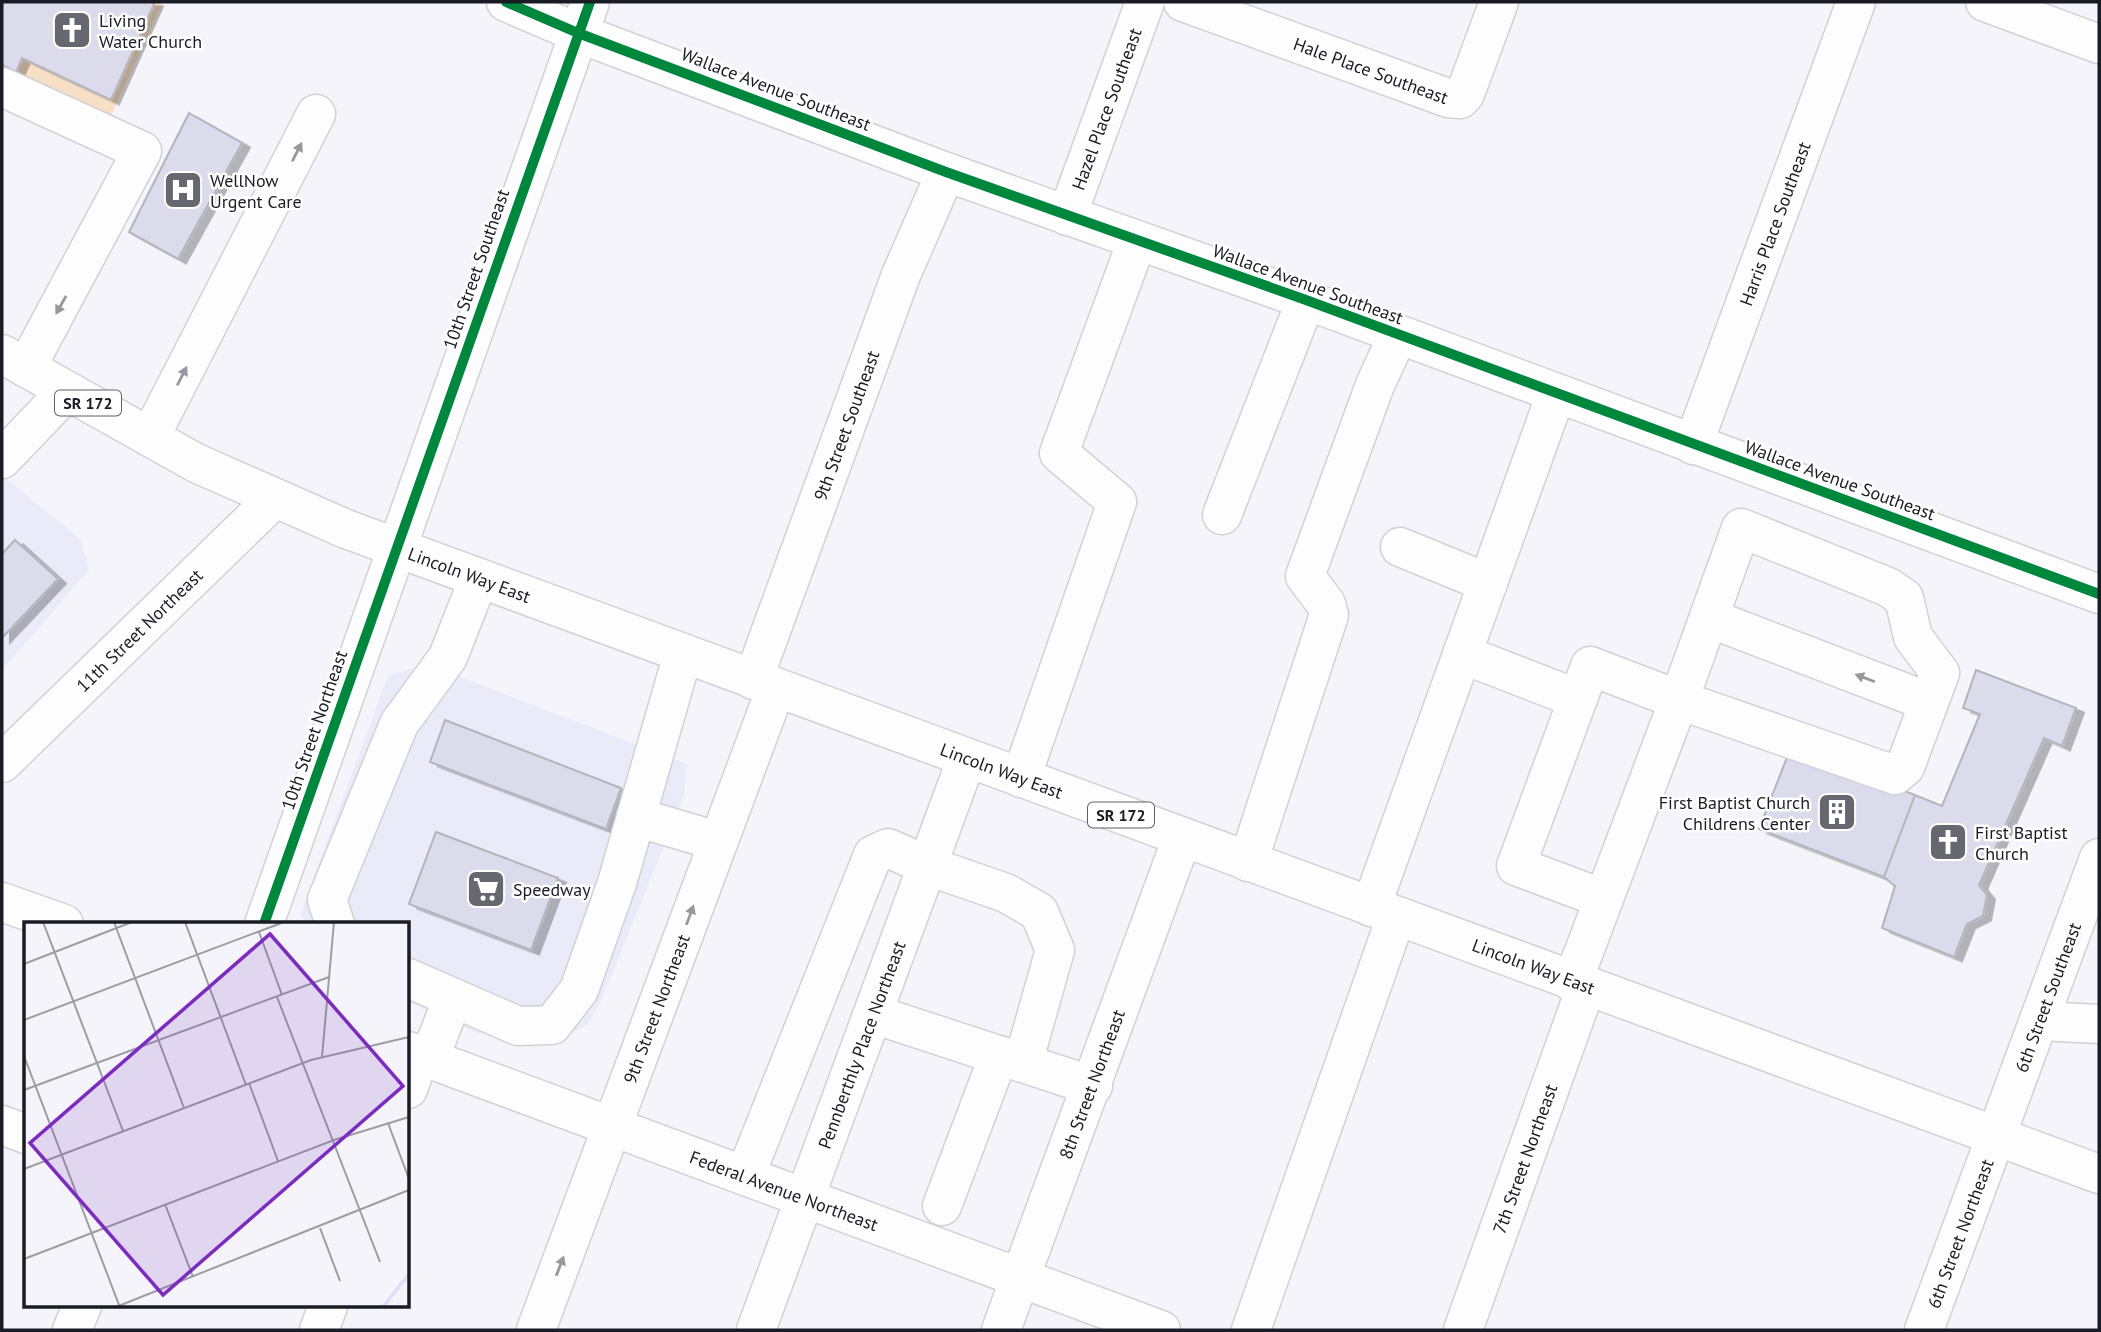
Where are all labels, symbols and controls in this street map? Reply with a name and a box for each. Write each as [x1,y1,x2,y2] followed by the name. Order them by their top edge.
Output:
[51,9,93,51] church icon: Living Water Church
[99,9,202,53] place label: Living Water Church
[1066,25,1146,193] street label: Hazel Place Southeast
[1291,32,1452,109] street label: Hale Place Southeast
[678,42,874,136] street label: Wallace Avenue Southeast
[1734,138,1815,309] street label: Harris Place Southeast
[291,142,302,162] one-way arrow
[162,169,204,211] hospital icon: WellNow Urgent Care
[210,169,302,213] place label: WellNow Urgent Care
[438,186,514,352] street label: 10th Street Southeast
[1210,239,1406,329] street label: Wallace Avenue Southeast
[55,296,67,315] one-way arrow
[808,347,884,504] street label: 9th Street Southeast
[176,366,187,386] one-way arrow
[55,390,121,416] road number: SR 172
[1742,435,1938,525] street label: Wallace Avenue Southeast
[405,541,534,607] street label: Lincoln Way East
[71,563,207,697] street label: 11th Street Northeast
[276,647,352,813] street label: 10th Street Northeast
[1855,672,1876,683] one-way arrow
[937,737,1066,803] street label: Lincoln Way East
[1659,791,1810,835] place label: First Baptist Church Childrens Center
[1816,791,1858,833] building icon: First Baptist Church Childrens Center
[1088,802,1154,828] road number: SR 172
[1927,821,1969,863] church icon: First Baptist Church
[1975,821,2068,865] place label: First Baptist Church
[465,868,507,910] supermarket icon: Speedway
[513,878,591,901] place label: Speedway
[684,904,695,925] one-way arrow
[2009,919,2086,1075] street label: 6th Street Southeast
[24,922,410,1308] inset map
[618,931,694,1087] street label: 9th Street Northeast
[1469,933,1598,999] street label: Lincoln Way East
[812,938,910,1152] street label: Pennberthly Place Northeast
[1053,1006,1129,1162] street label: 8th Street Northeast
[1487,1081,1562,1237] street label: 7th Street Northeast
[687,1145,881,1236] street label: Federal Avenue Northeast
[1922,1156,1998,1311] street label: 6th Street Northeast
[555,1256,566,1277] one-way arrow

